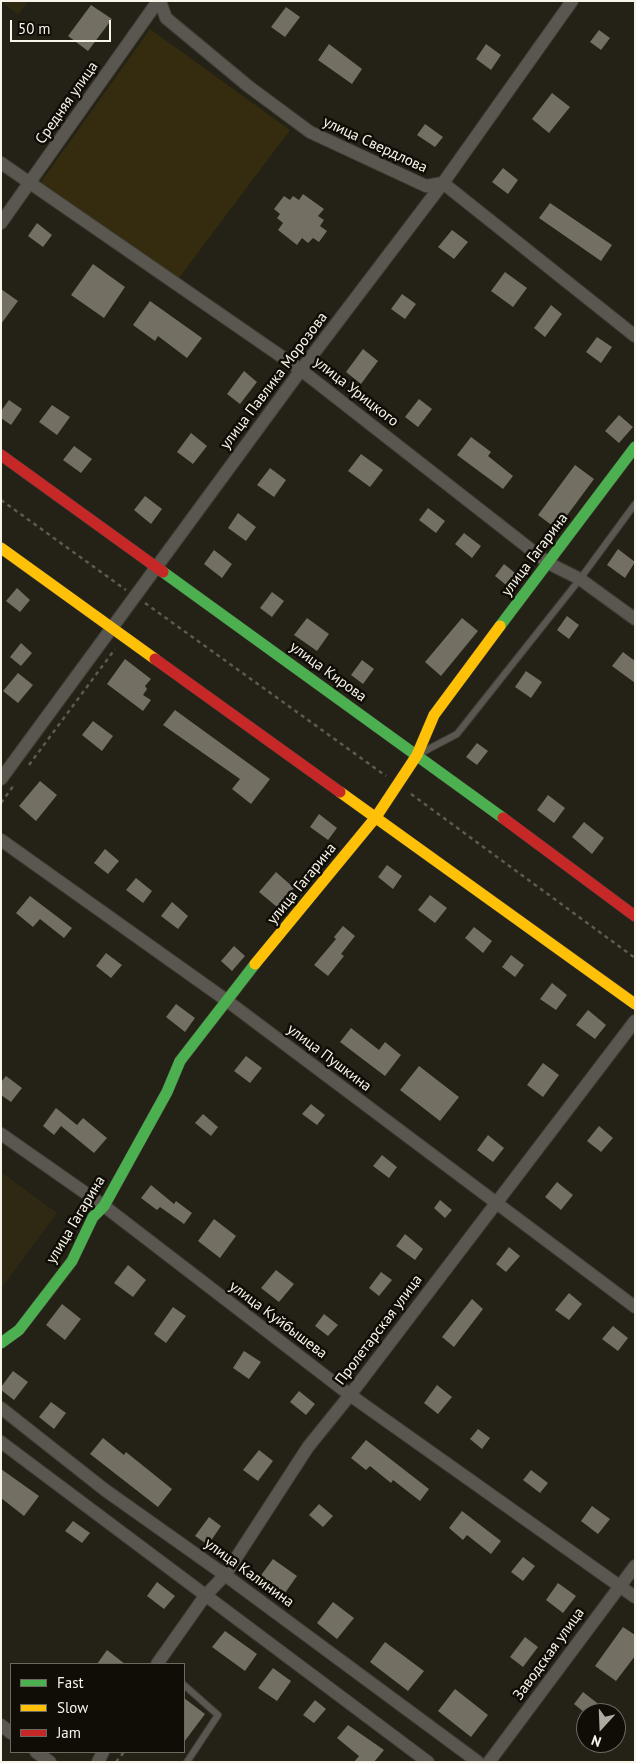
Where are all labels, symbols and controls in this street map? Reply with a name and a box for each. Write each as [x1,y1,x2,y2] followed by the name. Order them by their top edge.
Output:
[12,10,114,42] scale bar
[18,19,51,38] text: 50 m
[32,58,102,148] street label: Средняя улица
[320,113,430,177] street label: улица Свердлова
[217,309,331,453] street label: улица Павлика Морозова
[310,353,402,431] street label: улица Урицкого
[498,510,572,600] street label: улица Гагарина
[286,638,370,706] street label: улица Кирова
[264,840,340,928] street label: улица Гагарина
[283,1020,375,1096] street label: улица Пушкина
[43,1173,109,1267] street label: улица Гагарина
[332,1271,426,1389] street label: Пролетарская улица
[225,1277,331,1363] street label: улица Куйбышева
[201,1534,297,1612] street label: улица Калинина
[509,1604,589,1704] street label: Заводская улица
[10,1663,185,1753] legend
[57,1673,84,1692] text: Fast
[57,1698,88,1717] text: Slow
[576,1703,626,1753] north arrow
[57,1723,81,1742] text: Jam
[589,1731,604,1751] text: N

